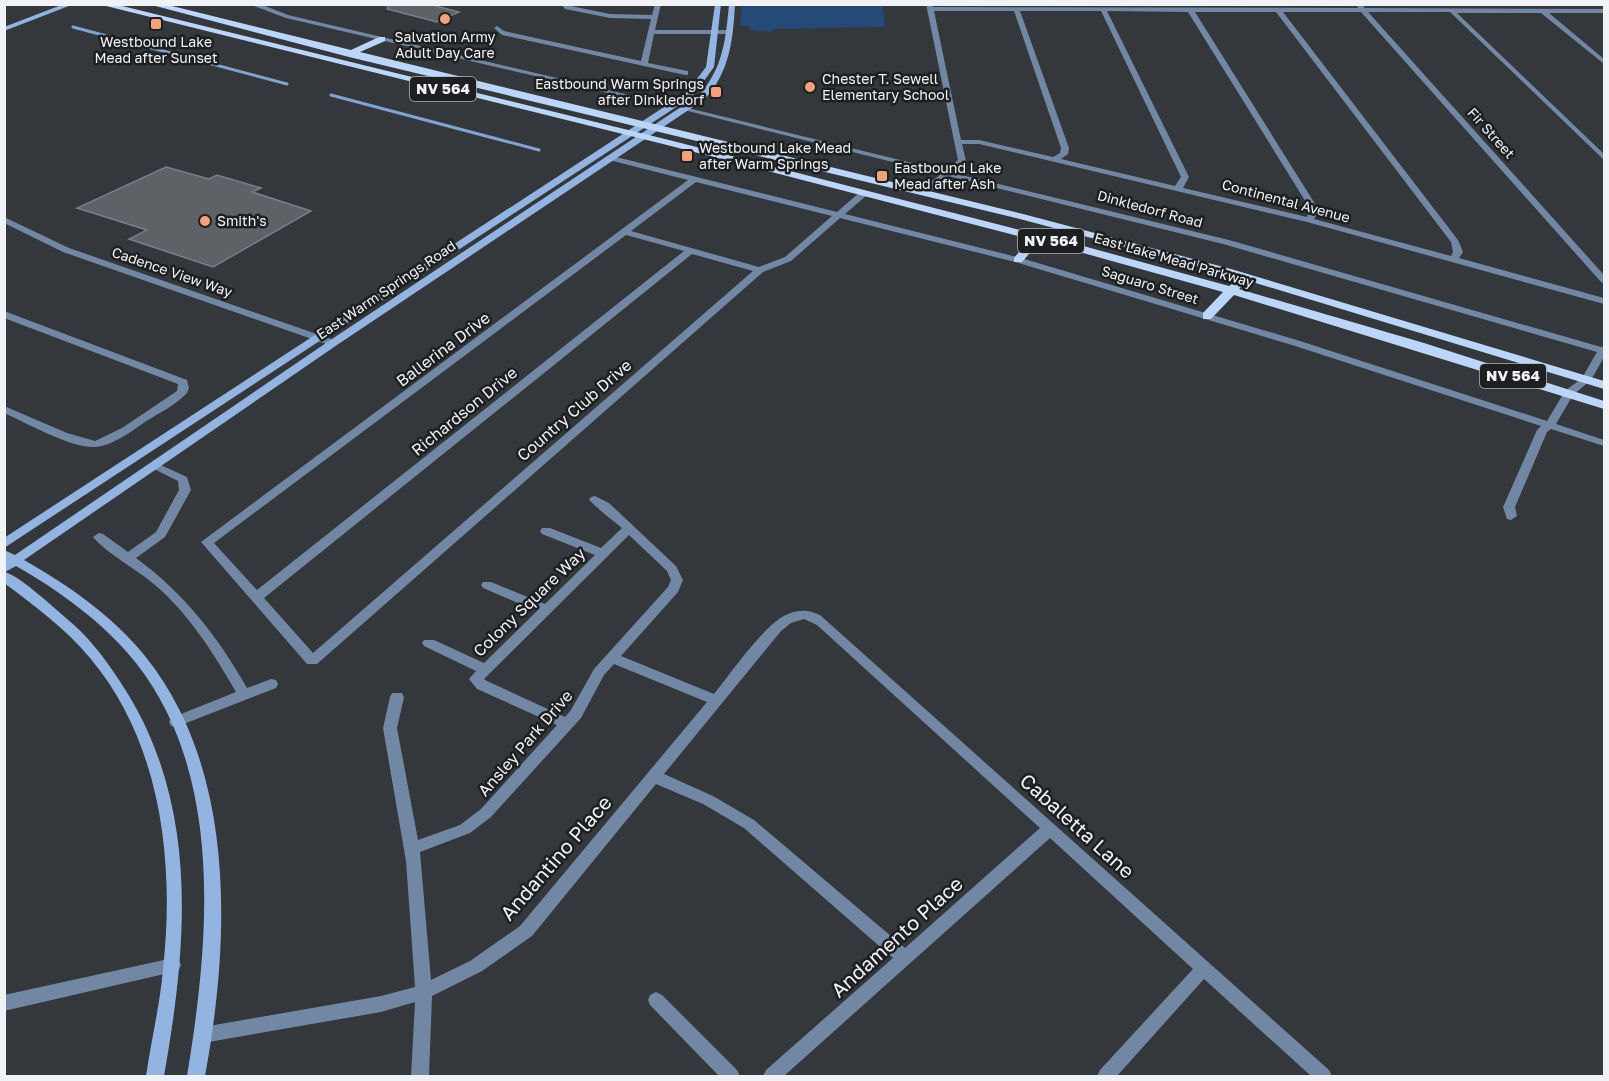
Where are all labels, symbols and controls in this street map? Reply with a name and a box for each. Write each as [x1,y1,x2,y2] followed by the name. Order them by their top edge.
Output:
[438,12,452,26] marker: Salvation Army Adult Day Care
[149,17,163,31] marker: Westbound Lake Mead after Sunset
[395,28,496,61] place label: Salvation Army Adult Day Care
[94,33,218,66] place label: Westbound Lake Mead after Sunset
[822,70,949,103] place label: Chester T. Sewell Elementary School
[535,75,704,108] place label: Eastbound Warm Springs after Dinkledorf
[410,77,476,101] road number: NV 564
[803,80,817,94] marker: Chester T. Sewell Elementary School
[709,85,723,99] marker: Eastbound Warm Springs after Dinkledorf
[1464,104,1519,162] street label: Fir Street
[699,139,851,172] place label: Westbound Lake Mead after Warm Springs
[680,149,694,163] marker: Westbound Lake Mead after Warm Springs
[894,159,1001,192] place label: Eastbound Lake Mead after Ash
[875,169,889,183] marker: Eastbound Lake Mead after Ash
[1220,175,1352,226] street label: Continental Avenue
[1096,186,1205,231] street label: Dinkledorf Road
[217,212,267,229] place label: Smith's
[198,214,212,228] marker: Smith's
[1018,229,1084,253] road number: NV 564
[1092,229,1256,291] street label: East Lake Mead Parkway
[313,237,459,343] street label: East Warm Springs Road
[110,243,235,300] street label: Cadence View Way
[1100,262,1201,307] street label: Saguaro Street
[392,307,494,391] street label: Ballerina Drive
[513,355,635,465] street label: Country Club Drive
[407,362,521,460] street label: Richardson Drive
[1480,364,1546,388] road number: NV 564
[469,543,589,661] street label: Colony Square Way
[473,686,577,800] street label: Ansley Park Drive
[1016,768,1140,883] street label: Cabaletta Lane
[495,790,616,925] street label: Andantino Place
[826,871,967,1002] street label: Andamento Place

